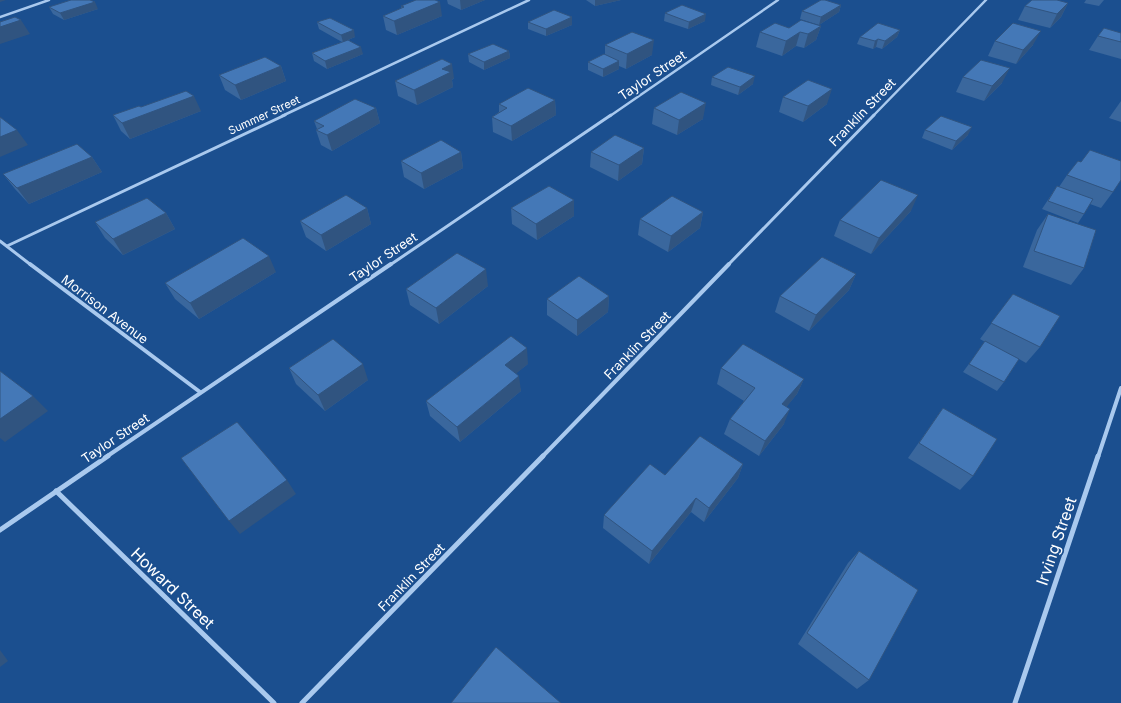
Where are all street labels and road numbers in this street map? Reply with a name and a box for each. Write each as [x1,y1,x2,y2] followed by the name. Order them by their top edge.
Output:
[615,47,689,103] street label: Taylor Street
[825,75,899,149] street label: Franklin Street
[226,92,302,138] street label: Summer Street
[346,229,420,285] street label: Taylor Street
[58,271,152,347] street label: Morrison Avenue
[600,308,674,382] street label: Franklin Street
[78,410,152,466] street label: Taylor Street
[1032,494,1080,588] street label: Irving Street
[374,540,448,614] street label: Franklin Street
[127,543,219,633] street label: Howard Street

